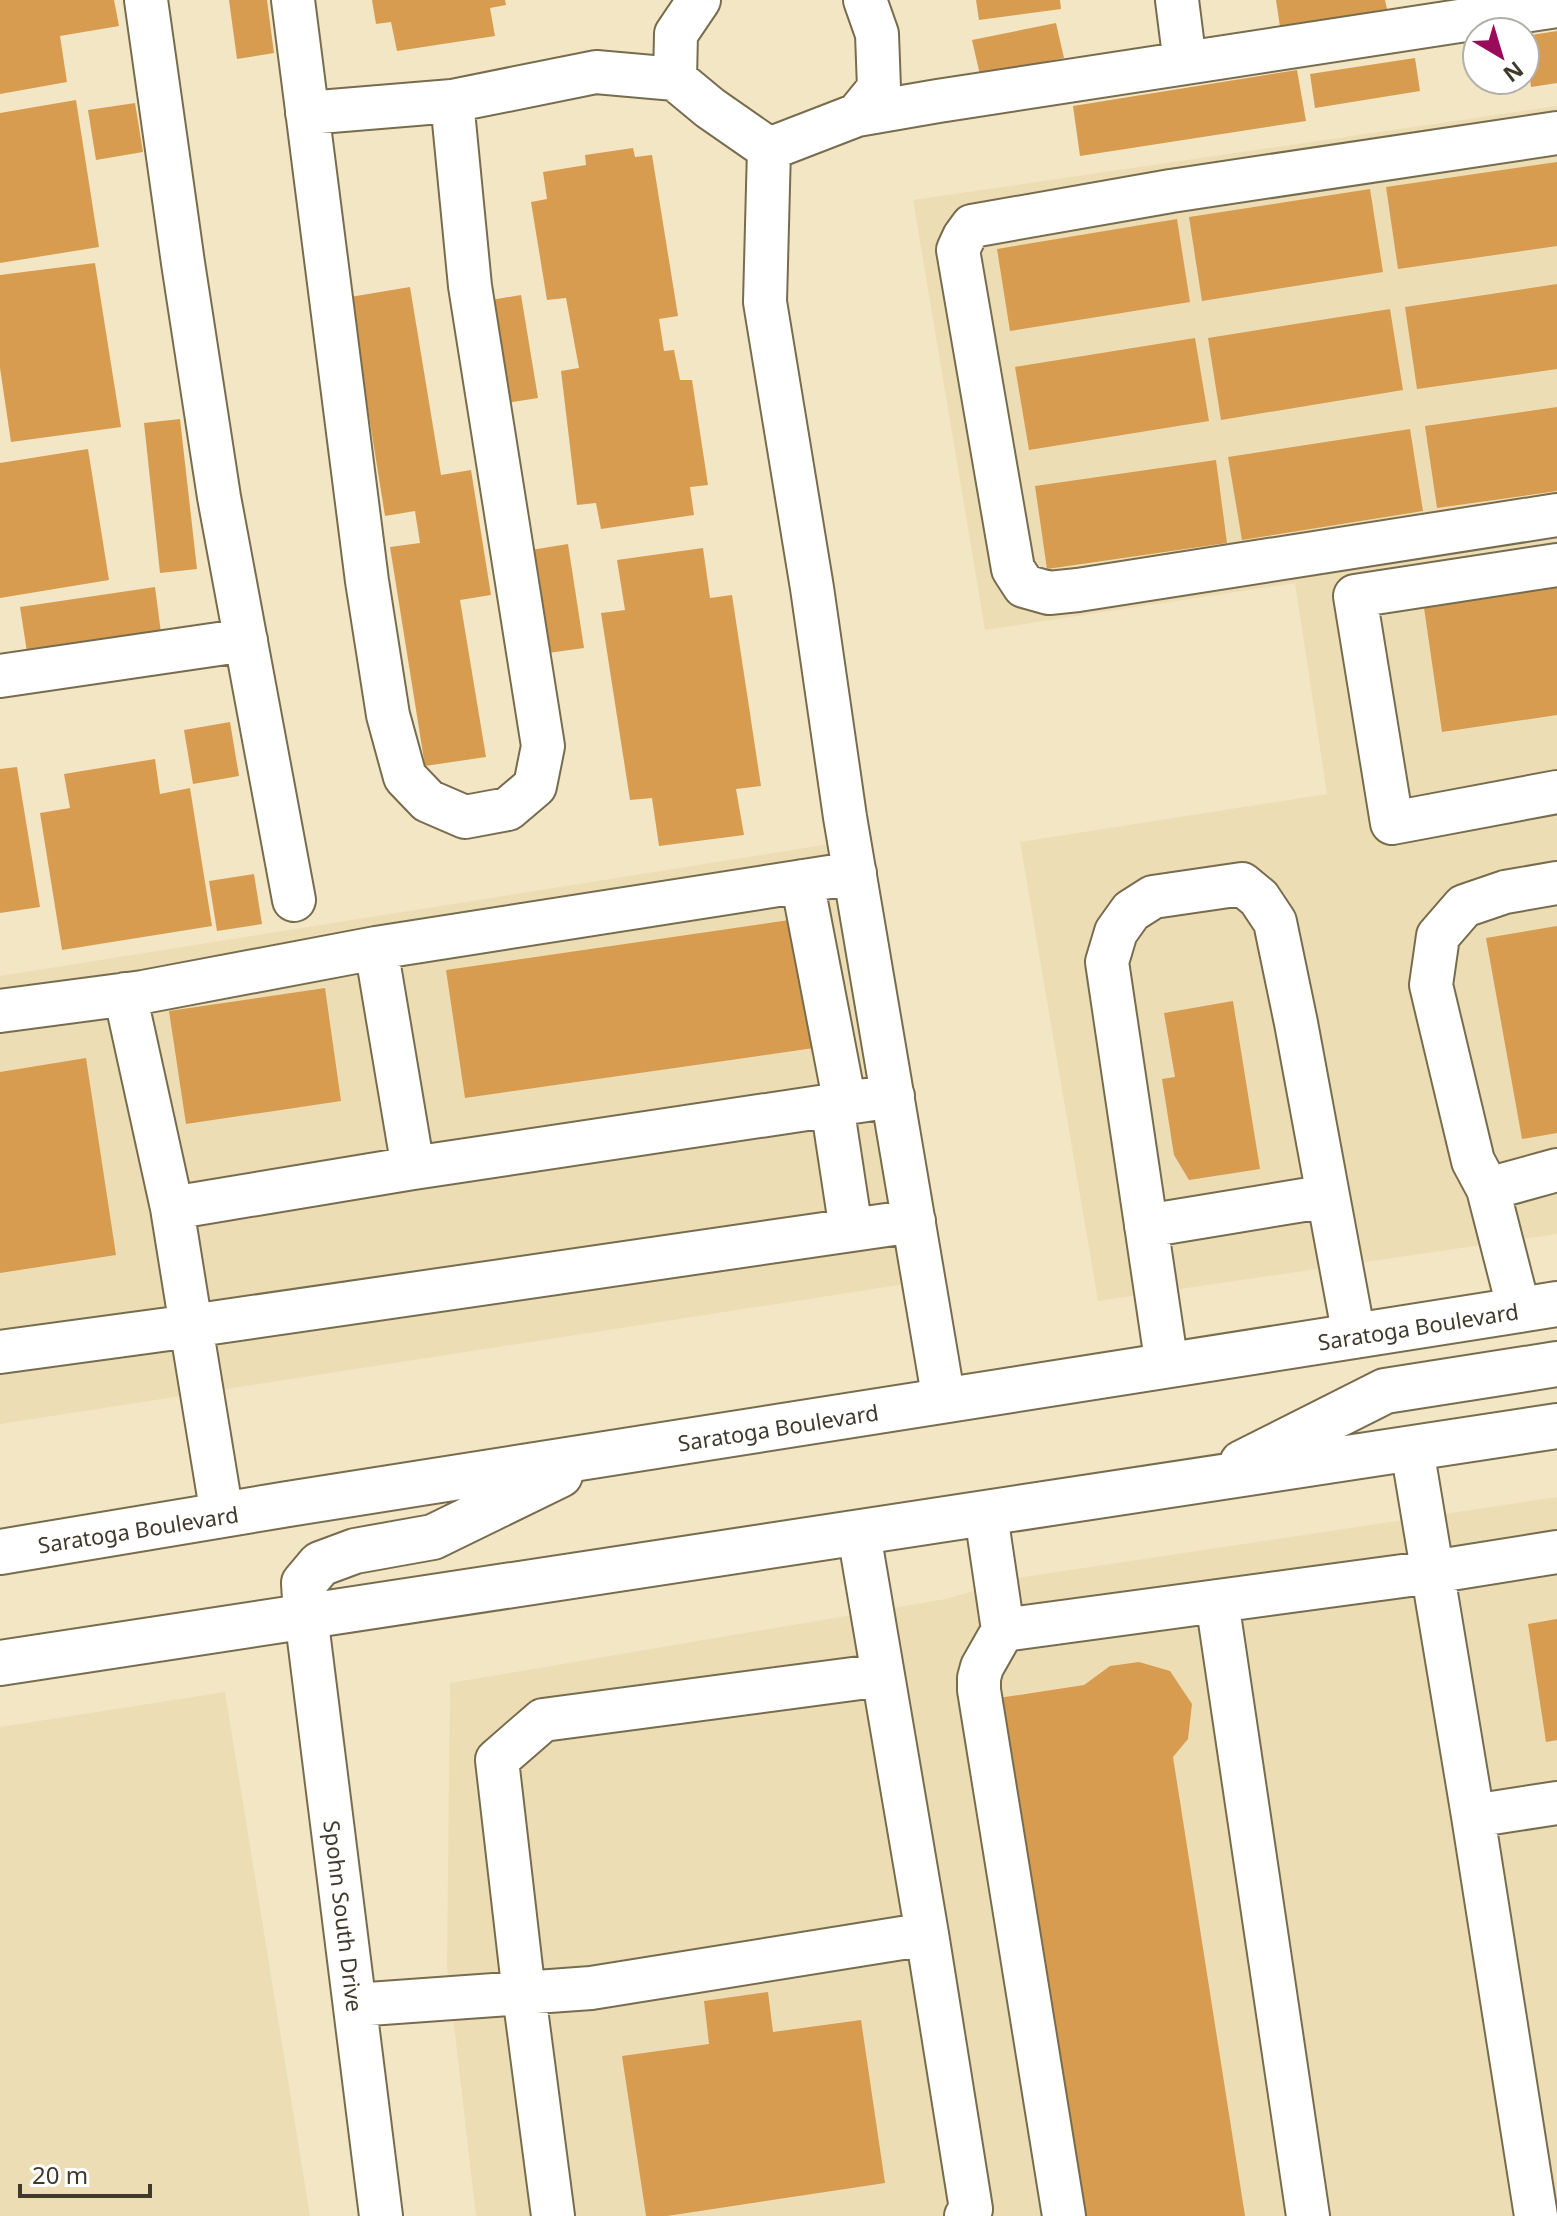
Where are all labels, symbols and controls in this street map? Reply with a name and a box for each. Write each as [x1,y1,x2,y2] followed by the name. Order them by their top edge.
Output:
[1461,16,1541,96] north arrow
[1498,55,1530,90] text: N
[1316,1295,1520,1357] street label: Saratoga Boulevard
[676,1396,880,1458] street label: Saratoga Boulevard
[36,1498,240,1560] street label: Saratoga Boulevard
[317,1819,371,2013] street label: Spohn South Drive
[20,2148,150,2198] scale bar
[32,2158,88,2191] text: 20 m

